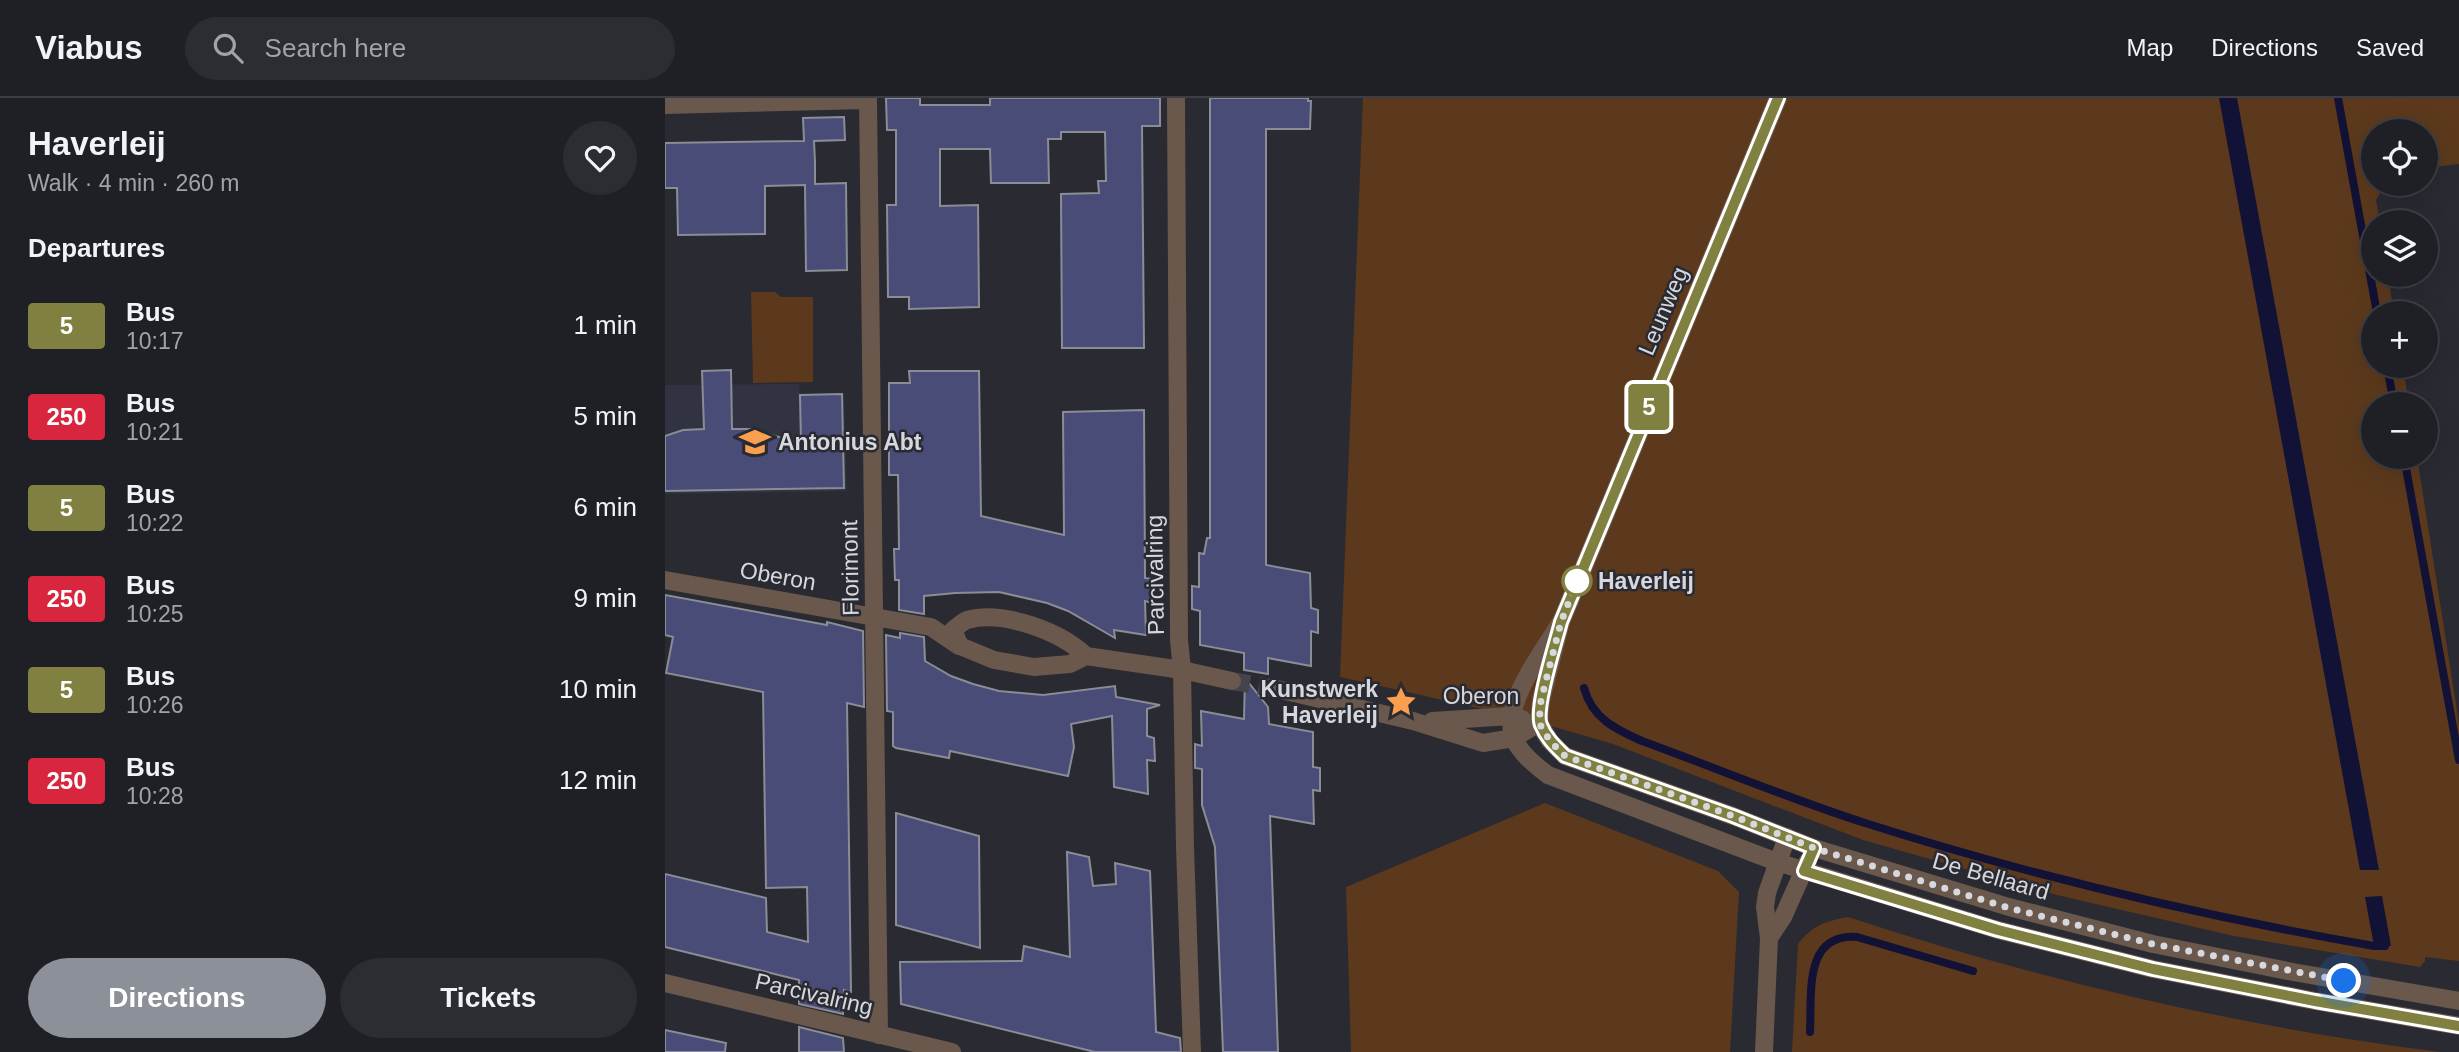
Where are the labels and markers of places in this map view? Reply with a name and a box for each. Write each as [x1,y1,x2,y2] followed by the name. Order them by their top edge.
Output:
[738,425,772,459] school or university icon: Antonius Abt
[778,429,922,455] place label: Antonius Abt
[1562,566,1592,596] marker: Haverleij
[1598,568,1694,594] place label: Haverleij
[1260,676,1378,728] place label: Kunstwerk Haverleij
[1384,685,1418,719] place icon: Kunstwerk Haverleij

